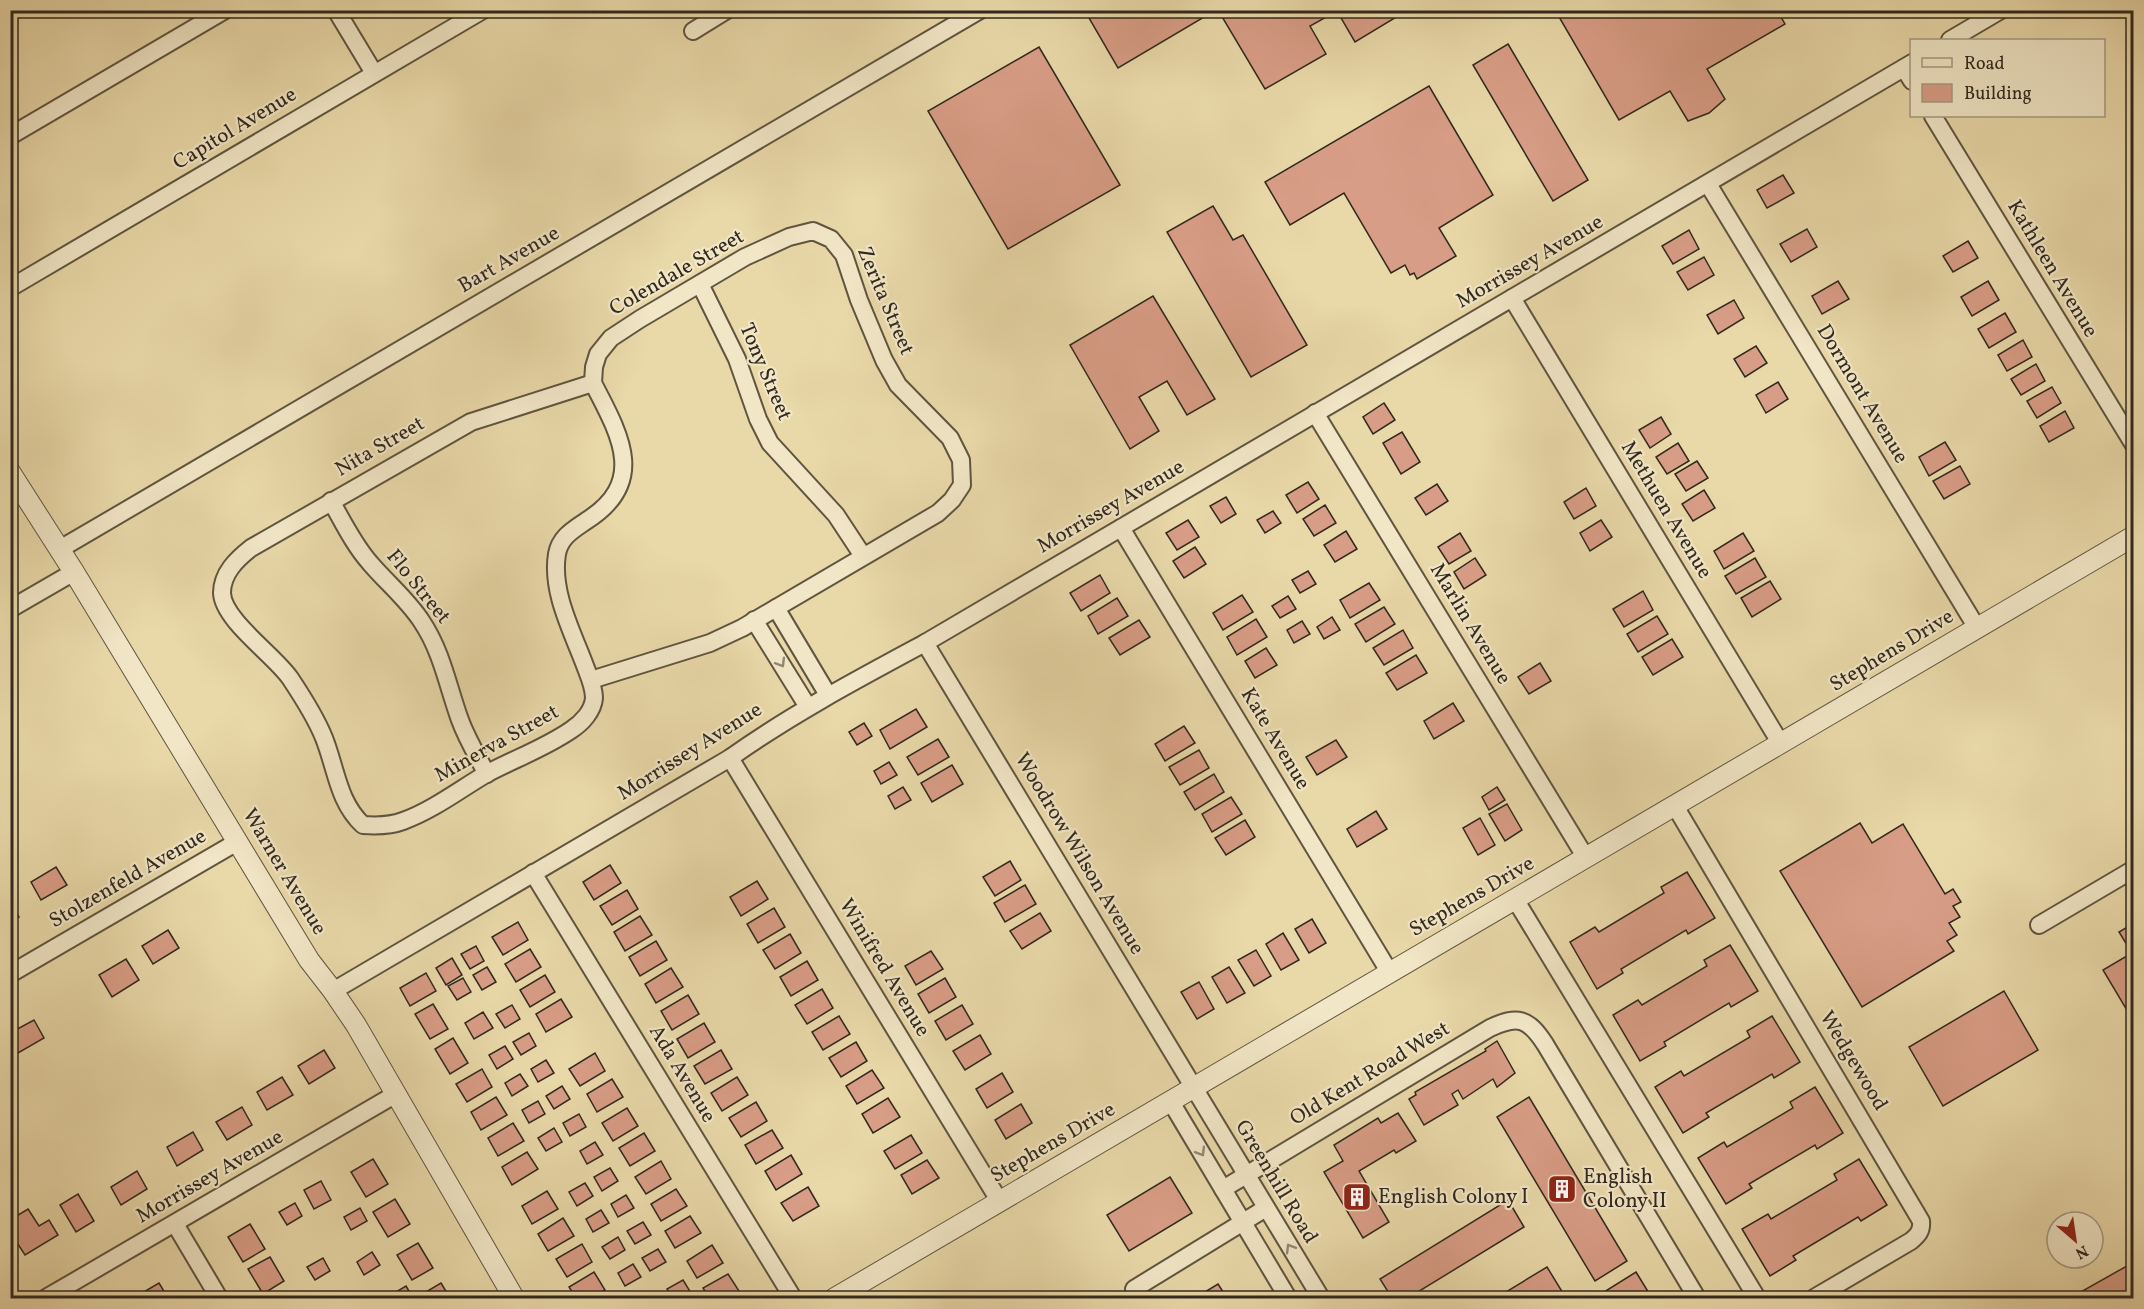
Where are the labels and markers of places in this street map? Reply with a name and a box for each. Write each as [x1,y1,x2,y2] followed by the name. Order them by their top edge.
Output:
[1583,1163,1667,1216] place label: English Colony II
[1546,1173,1578,1205] building icon: English Colony II
[1341,1181,1373,1213] building icon: English Colony I
[1378,1183,1528,1212] place label: English Colony I

